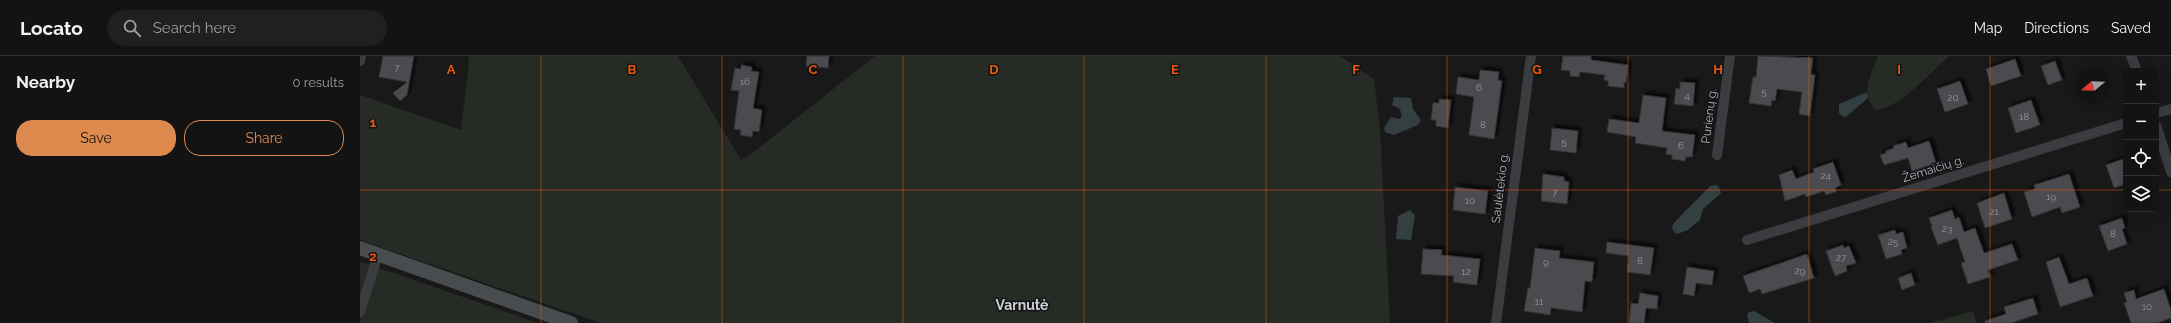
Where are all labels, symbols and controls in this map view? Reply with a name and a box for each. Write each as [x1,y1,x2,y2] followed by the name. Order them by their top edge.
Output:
[107,10,387,46] search box
[20,17,83,39] text: Locato
[121,17,143,39] icon: search
[153,19,236,37] text: Search here
[1974,20,2002,36] text: Map
[2024,20,2089,36] text: Directions
[2111,20,2151,36] text: Saved
[394,62,400,73] house number: 7
[447,62,456,77] text: A
[628,62,637,77] text: B
[809,62,818,77] text: C
[989,62,999,77] text: D
[1171,62,1179,77] text: E
[1352,62,1360,77] text: F
[1532,62,1542,77] text: G
[1713,62,1723,77] text: H
[1897,62,1901,77] text: I
[2075,68,2111,104] north arrow
[2123,68,2159,212] map controls
[2123,68,2159,104] button: +
[16,72,75,92] text: Nearby
[293,75,344,90] text: 0 results
[740,76,750,87] house number: 16
[1476,82,1482,93] house number: 6
[1761,86,1767,97] house number: 5
[1699,88,1719,144] street label: Purienų g.
[1684,90,1690,101] house number: 4
[1947,92,1959,103] house number: 20
[2123,104,2159,140] button: −
[2019,111,2029,122] house number: 18
[370,115,377,130] text: 1
[1480,119,1486,130] house number: 8
[16,120,176,156] button: Save
[184,120,344,156] button: Share
[1561,136,1567,147] house number: 5
[1678,140,1684,151] house number: 6
[2123,140,2159,176] button: locate
[1489,152,1511,224] street label: Saulėtekio g.
[1901,153,1965,185] street label: Žemaičių g.
[1821,170,1832,181] house number: 24
[2123,176,2159,212] button: layers
[1552,187,1558,198] house number: 7
[2046,191,2056,202] house number: 19
[1465,195,1475,206] house number: 10
[1989,206,1999,217] house number: 21
[1942,223,1952,234] house number: 23
[2110,228,2116,239] house number: 8
[1888,236,1899,247] house number: 25
[369,249,377,264] text: 2
[1836,252,1847,263] house number: 27
[1637,255,1643,266] house number: 8
[1543,256,1549,267] house number: 9
[1794,265,1806,276] house number: 29
[1461,266,1471,277] house number: 12
[1535,296,1544,307] house number: 11
[996,297,1049,313] district label: Varnutė
[2142,301,2152,312] house number: 10

